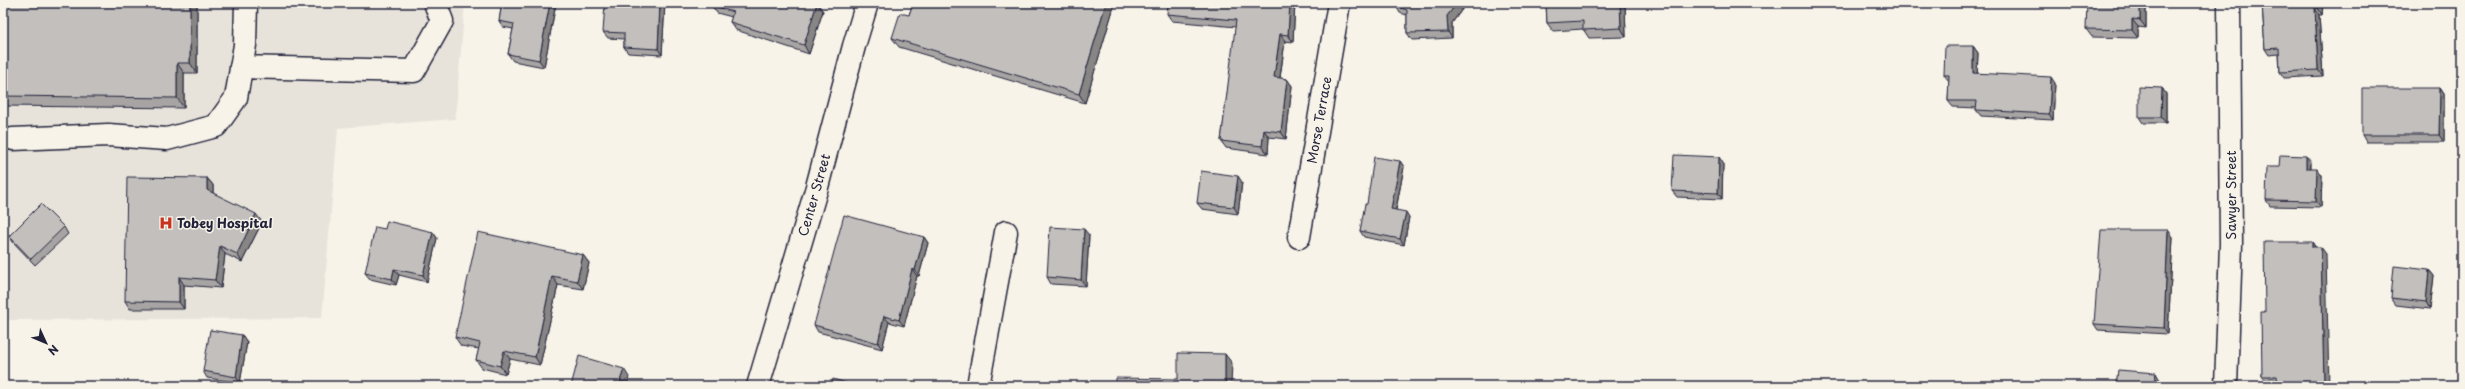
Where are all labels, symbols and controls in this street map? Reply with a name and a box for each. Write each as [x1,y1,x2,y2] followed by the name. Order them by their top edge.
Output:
[1301,75,1336,165] street label: Morse Terrace
[2221,150,2240,240] street label: Sawyer Street
[793,151,834,238] street label: Center Street
[177,213,273,232] place label: Tobey Hospital
[158,215,174,231] hospital icon: Tobey Hospital
[26,323,66,363] north arrow
[44,341,63,360] text: N

